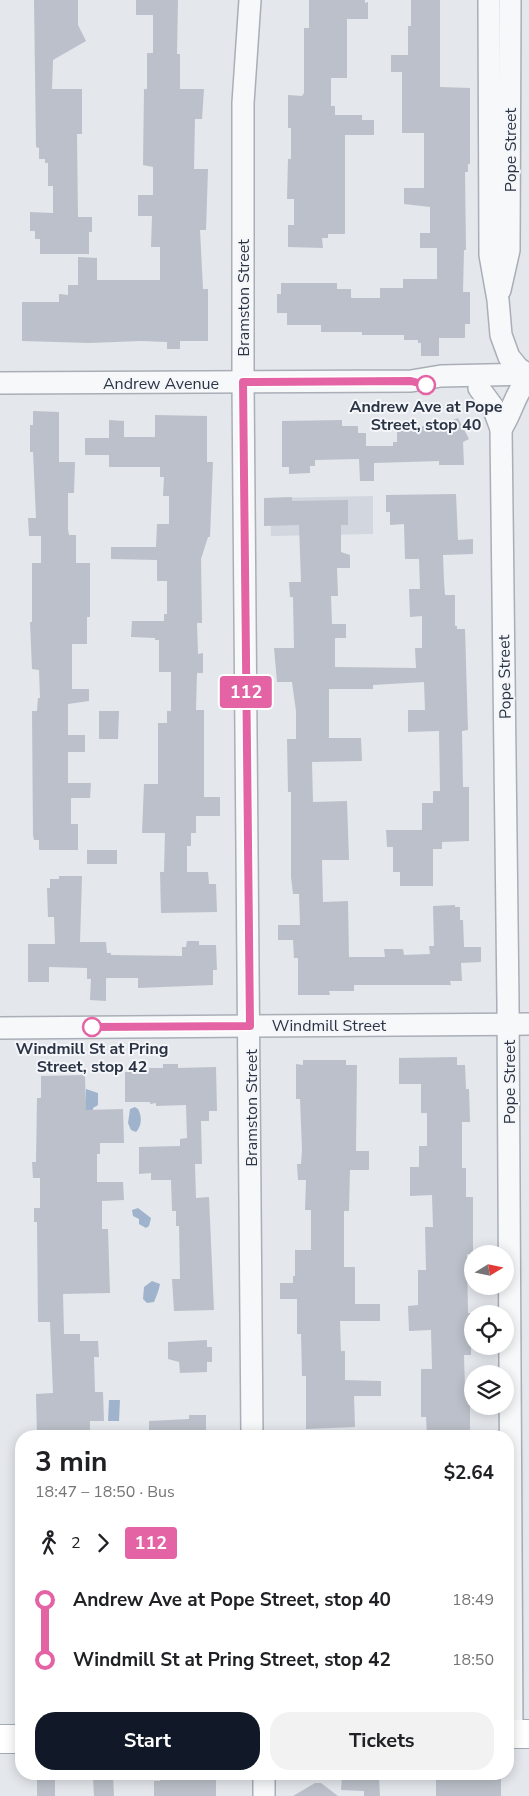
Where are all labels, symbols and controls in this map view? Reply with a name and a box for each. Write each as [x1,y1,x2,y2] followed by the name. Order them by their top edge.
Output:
[500,107,522,192] street label: Pope Street
[233,239,255,357] street label: Bramston Street
[103,373,219,395] street label: Andrew Avenue
[416,375,436,395] marker: Andrew Ave at Pope Street, stop 40
[350,396,503,436] place label: Andrew Ave at Pope Street, stop 40
[493,634,517,719] street label: Pope Street
[217,676,275,708] line badge: 112
[230,680,262,704] text: 112
[272,1015,387,1037] street label: Windmill Street
[82,1017,102,1037] marker: Windmill St at Pring Street, stop 42
[16,1038,168,1078] place label: Windmill St at Pring Street, stop 42
[499,1039,521,1124] street label: Pope Street
[241,1049,263,1167] street label: Bramston Street
[464,1245,514,1295] north arrow
[464,1245,514,1415] map controls
[464,1305,514,1355] button: locate
[464,1365,514,1415] button: layers
[35,1443,107,1481] text: 3 min
[444,1460,494,1486] text: $2.64
[35,1481,175,1503] text: 18:47 – 18:50 · Bus
[35,1529,63,1557] icon: walk
[89,1529,117,1557] icon: forward
[135,1531,167,1555] text: 112
[71,1532,81,1554] text: 2
[73,1587,391,1613] text: Andrew Ave at Pope Street, stop 40
[452,1589,494,1611] text: 18:49
[73,1647,391,1673] text: Windmill St at Pring Street, stop 42
[452,1649,494,1671] text: 18:50
[35,1712,260,1770] button: Start
[270,1712,494,1770] button: Tickets

